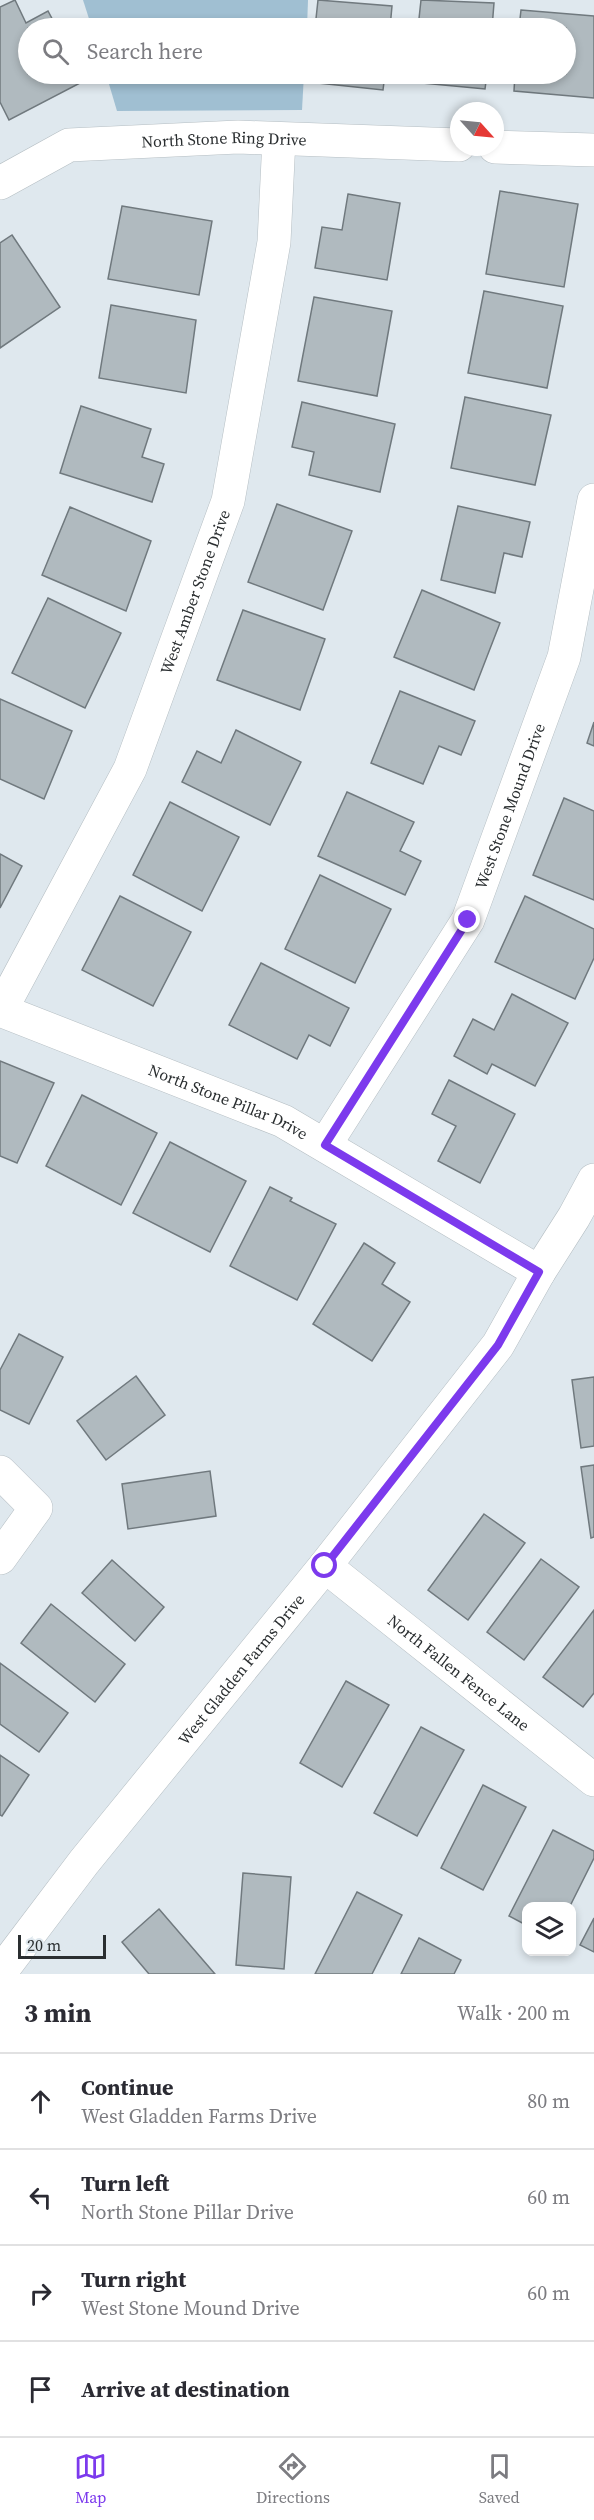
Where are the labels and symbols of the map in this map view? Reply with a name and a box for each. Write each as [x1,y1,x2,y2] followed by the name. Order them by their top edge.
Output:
[450,102,504,156] north arrow
[141,126,307,153] street label: North Stone Ring Drive
[155,507,235,677] street label: West Amber Stone Drive
[469,720,550,892] street label: West Stone Mound Drive
[454,906,480,932] route end
[146,1058,312,1144] street label: North Stone Pillar Drive
[311,1552,337,1578] route start
[173,1589,309,1749] street label: West Gladden Farms Drive
[383,1609,534,1736] street label: North Fallen Fence Lane
[18,1932,106,1960] scale bar

